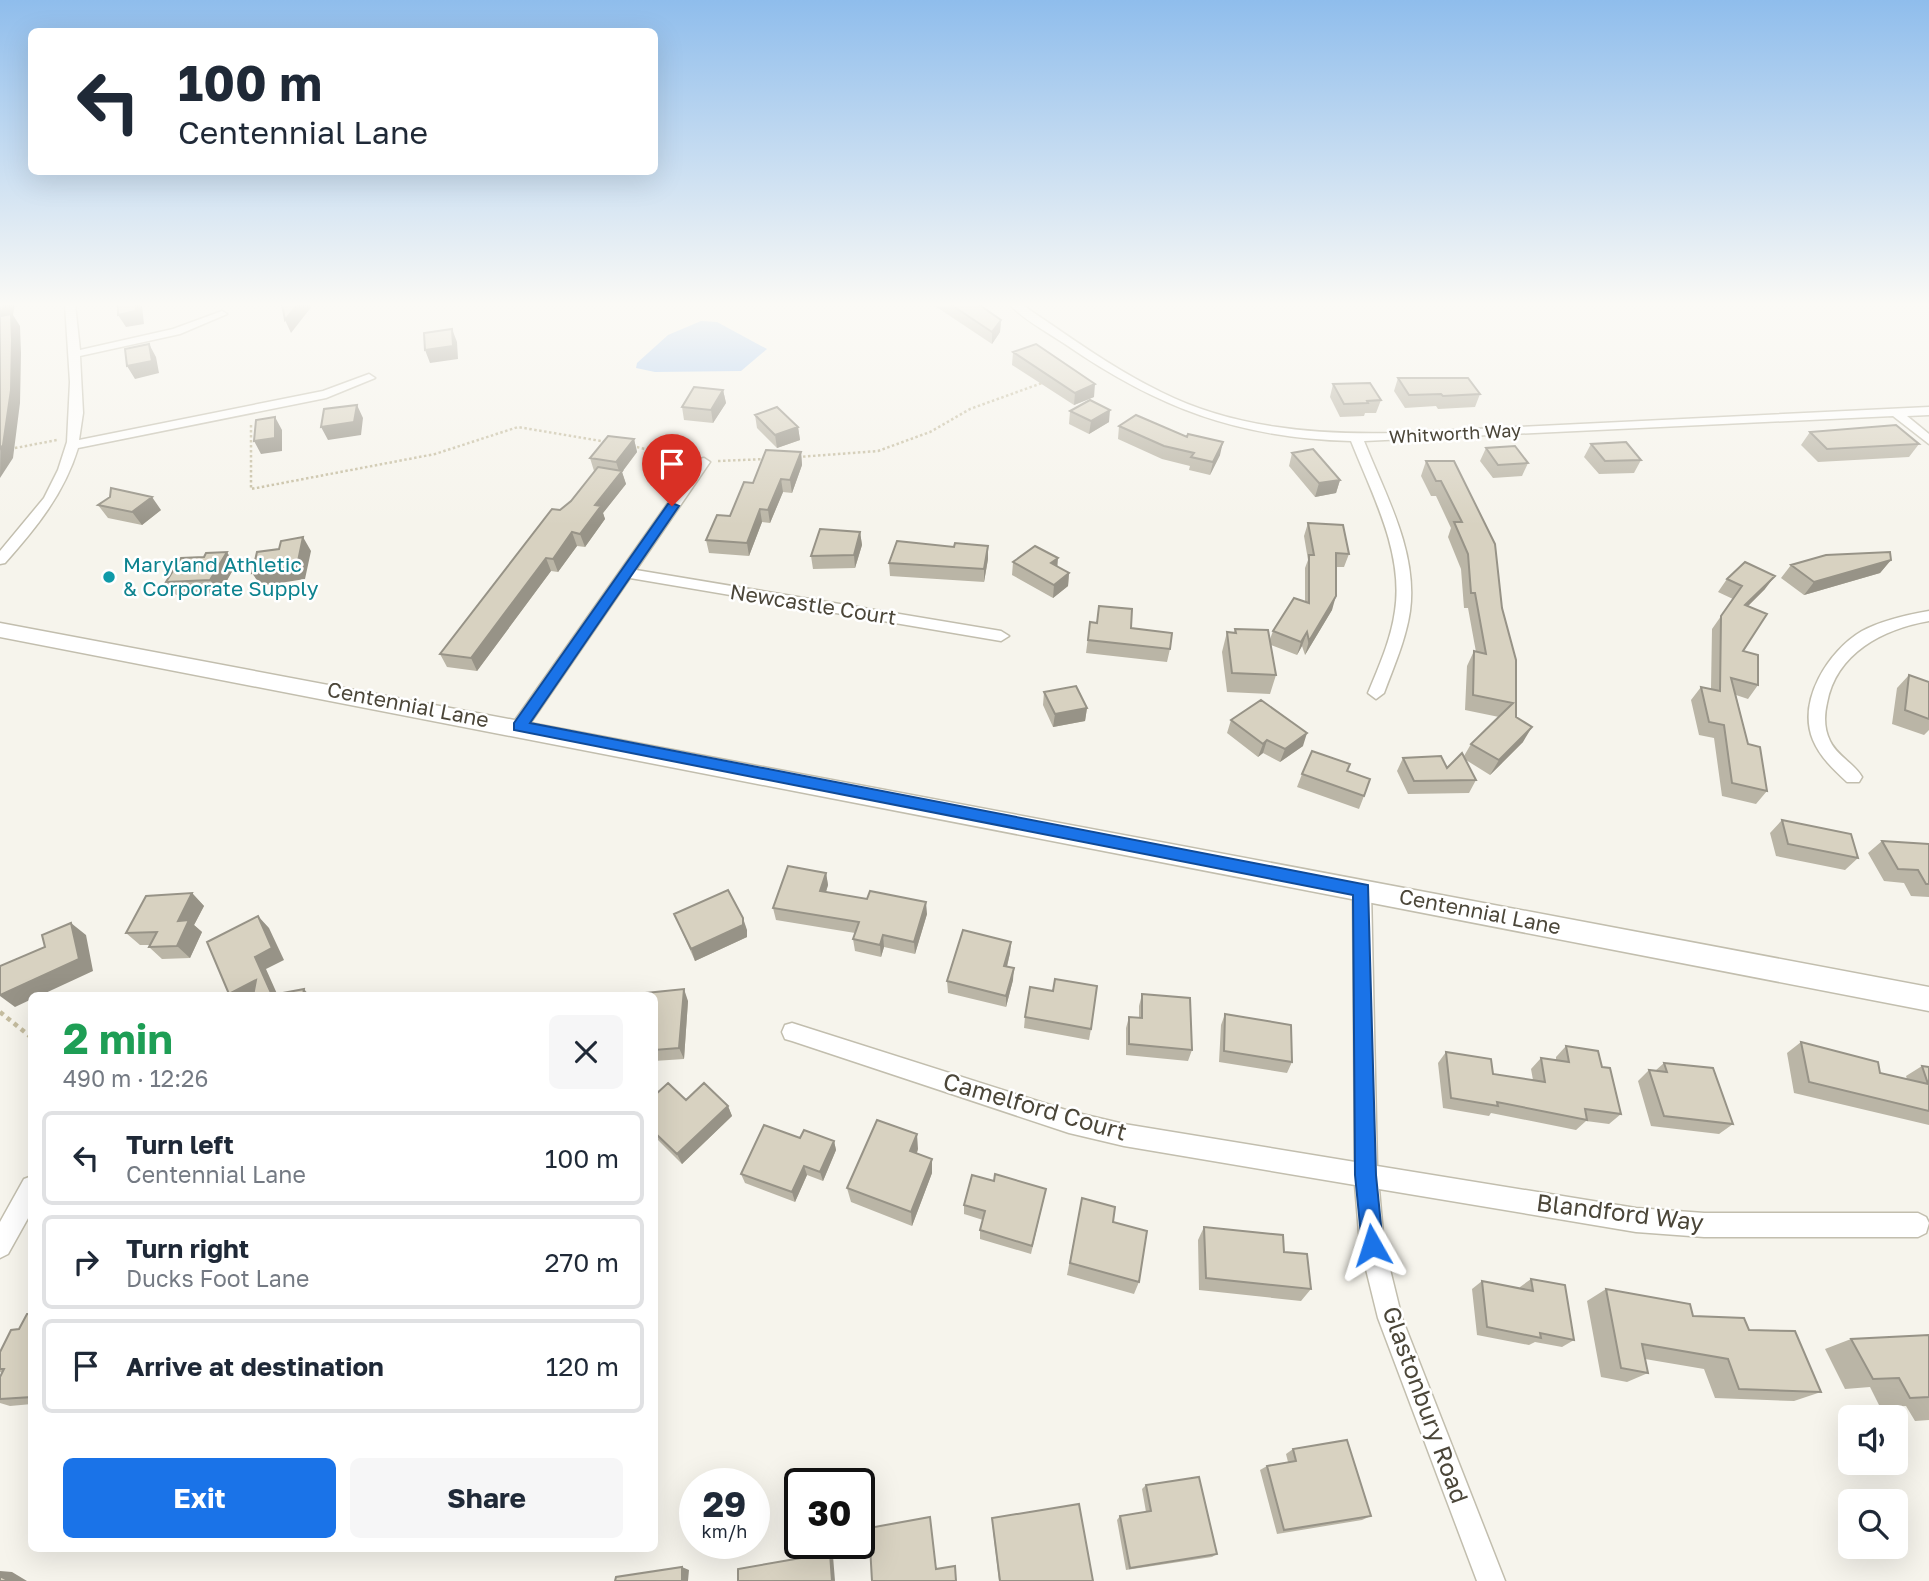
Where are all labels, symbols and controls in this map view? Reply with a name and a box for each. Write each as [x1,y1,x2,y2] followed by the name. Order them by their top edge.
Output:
[178,53,322,112] text: 100 m
[63,56,154,147] icon: left
[178,113,428,151] text: Centennial Lane
[1388,419,1522,447] street label: Whitworth Way
[642,434,702,506] pin
[653,445,691,483] icon: arrive
[123,551,319,601] place label: Maryland Athletic & Corporate Supply
[101,569,117,585] marker: Maryland Athletic & Corporate Supply
[728,578,898,630] street label: Newcastle Court
[325,676,491,732] street label: Centennial Lane
[1397,883,1563,939] street label: Centennial Lane
[63,1013,173,1063] text: 2 min
[549,1015,623,1089] button: close
[63,1064,208,1092] text: 490 m · 12:26
[940,1065,1131,1146] street label: Camelford Court
[126,1129,234,1160] text: Turn left
[67,1139,105,1177] icon: left
[545,1143,619,1174] text: 100 m
[126,1160,306,1188] text: Centennial Lane
[1535,1187,1705,1236] street label: Blandford Way
[1335,1208,1409,1282] position arrow
[126,1233,249,1264] text: Turn right
[67,1243,105,1281] icon: right
[545,1247,619,1278] text: 270 m
[126,1264,309,1292] text: Ducks Foot Lane
[1377,1302,1475,1507] street label: Glastonbury Road
[67,1347,105,1385] icon: arrive
[126,1351,384,1382] text: Arrive at destination
[546,1351,619,1382] text: 120 m
[1838,1405,1908,1559] map controls
[1838,1405,1908,1475] button: sound
[63,1458,336,1538] button: Exit
[350,1458,623,1538] button: Share
[784,1468,875,1559] speed limit sign: 30
[703,1483,746,1525] text: 29
[1838,1489,1908,1559] button: search
[702,1520,747,1542] text: km/h

